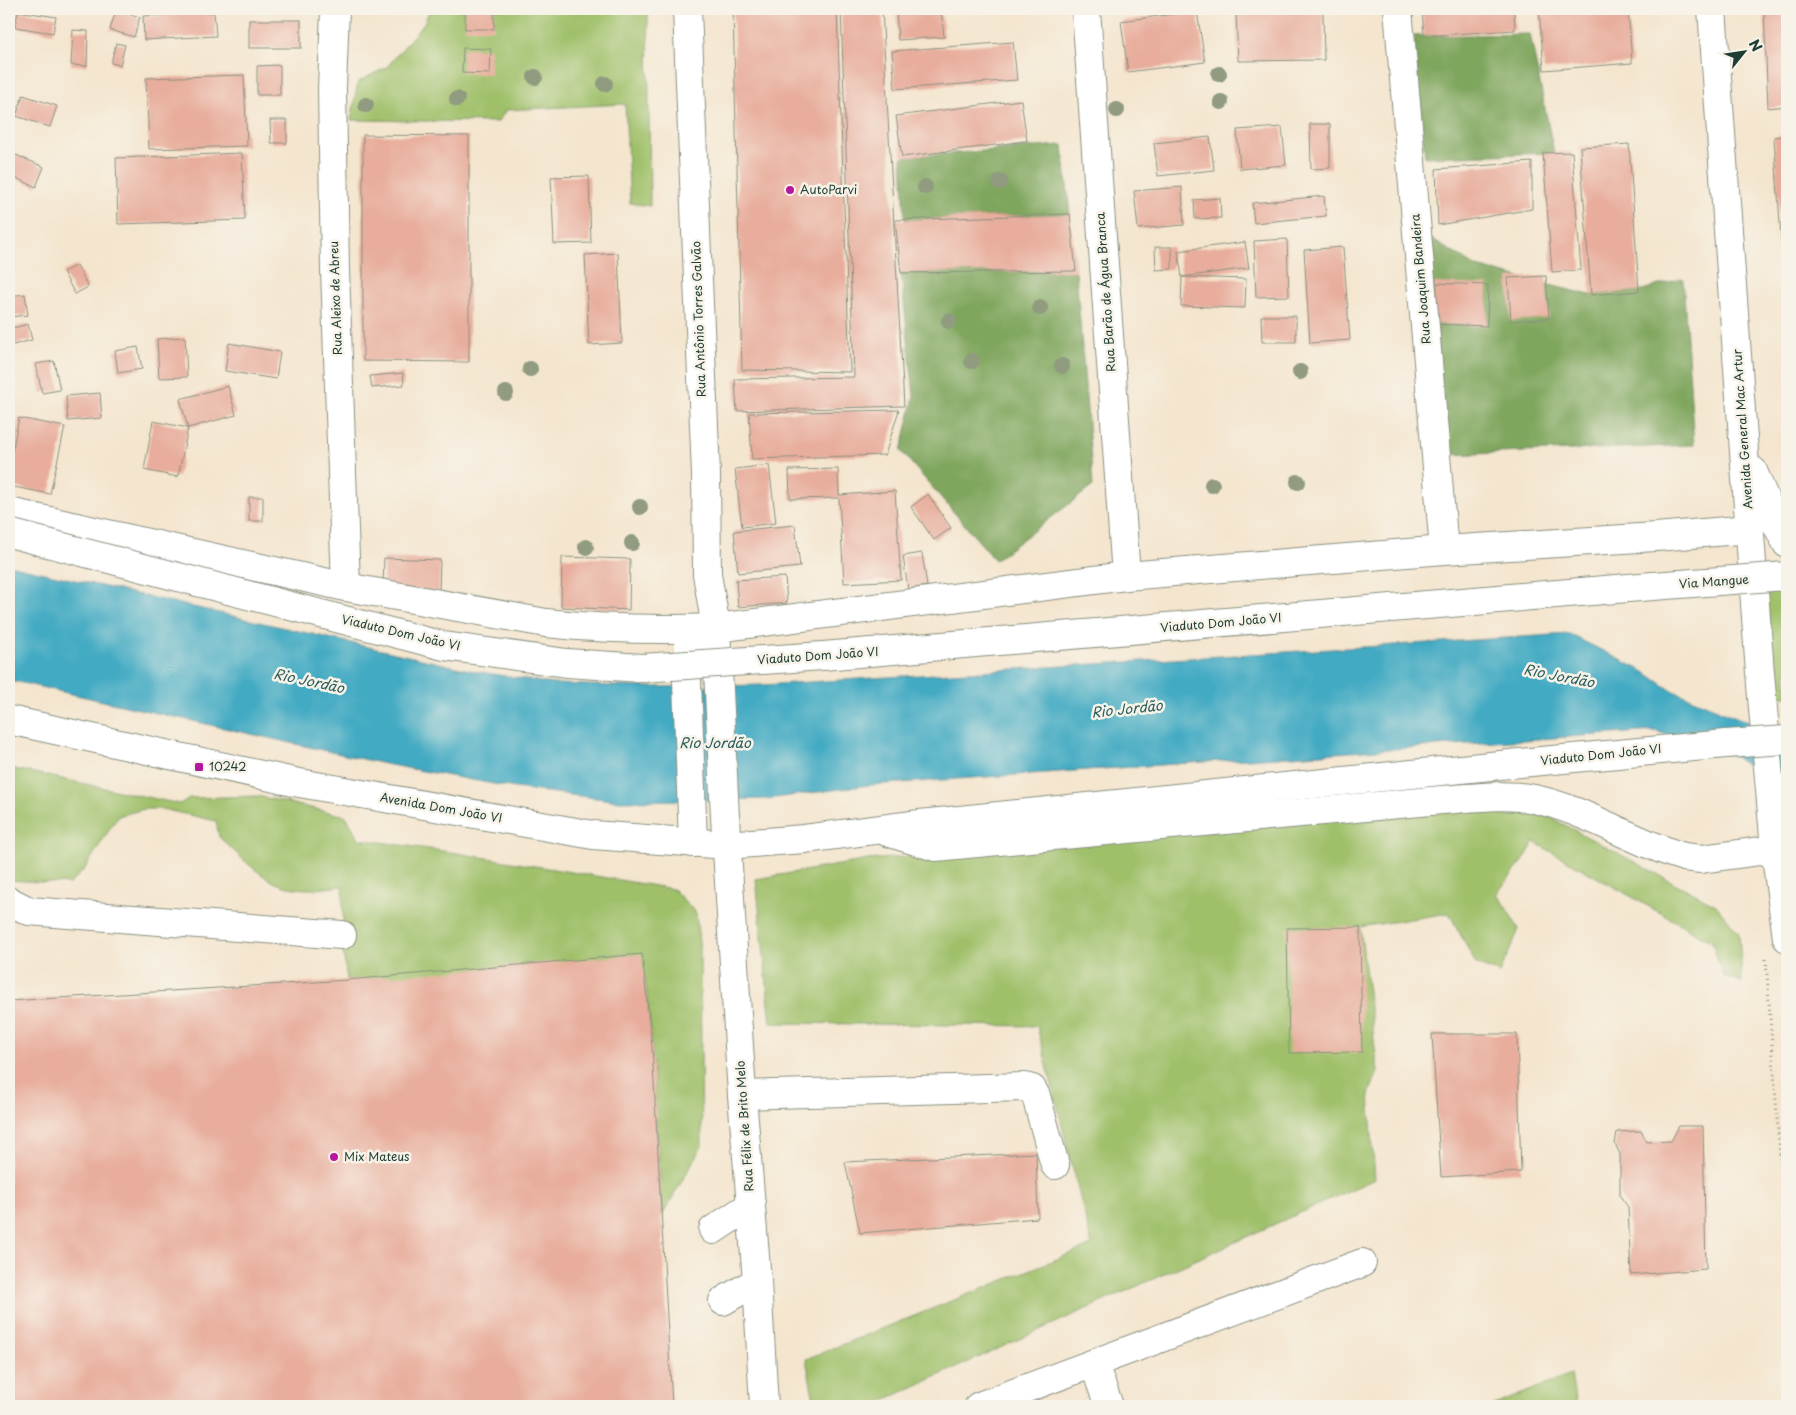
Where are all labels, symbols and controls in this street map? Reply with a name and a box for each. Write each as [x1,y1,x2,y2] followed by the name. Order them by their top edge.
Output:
[1718,28,1768,78] north arrow
[1744,35,1768,55] text: N
[800,180,857,198] place label: AutoParvi
[784,184,796,196] marker: AutoParvi
[1090,211,1120,372] street label: Rua Barão de Água Branca
[1405,213,1435,345] street label: Rua Joaquim Bandeira
[686,240,710,397] street label: Rua Antônio Torres Galvão
[324,241,346,355] street label: Rua Aleixo de Abreu
[1727,348,1757,510] street label: Avenida General Mac Artur
[1678,570,1750,592] street label: Via Mangue
[1160,608,1282,636] street label: Viaduto Dom João VI
[340,610,463,654] street label: Viaduto Dom João VI
[757,642,879,668] street label: Viaduto Dom João VI
[1522,658,1597,693] water label: Rio Jordão
[272,663,347,698] water label: Rio Jordão
[1090,694,1165,723] water label: Rio Jordão
[679,732,752,753] water label: Rio Jordão
[1539,739,1662,769] street label: Viaduto Dom João VI
[209,757,246,775] place label: 10242
[193,761,205,773] marker: 10242
[379,787,504,827] street label: Avenida Dom João VI
[730,1060,758,1192] street label: Rua Félix de Brito Melo
[344,1147,410,1165] place label: Mix Mateus
[328,1151,340,1163] marker: Mix Mateus

